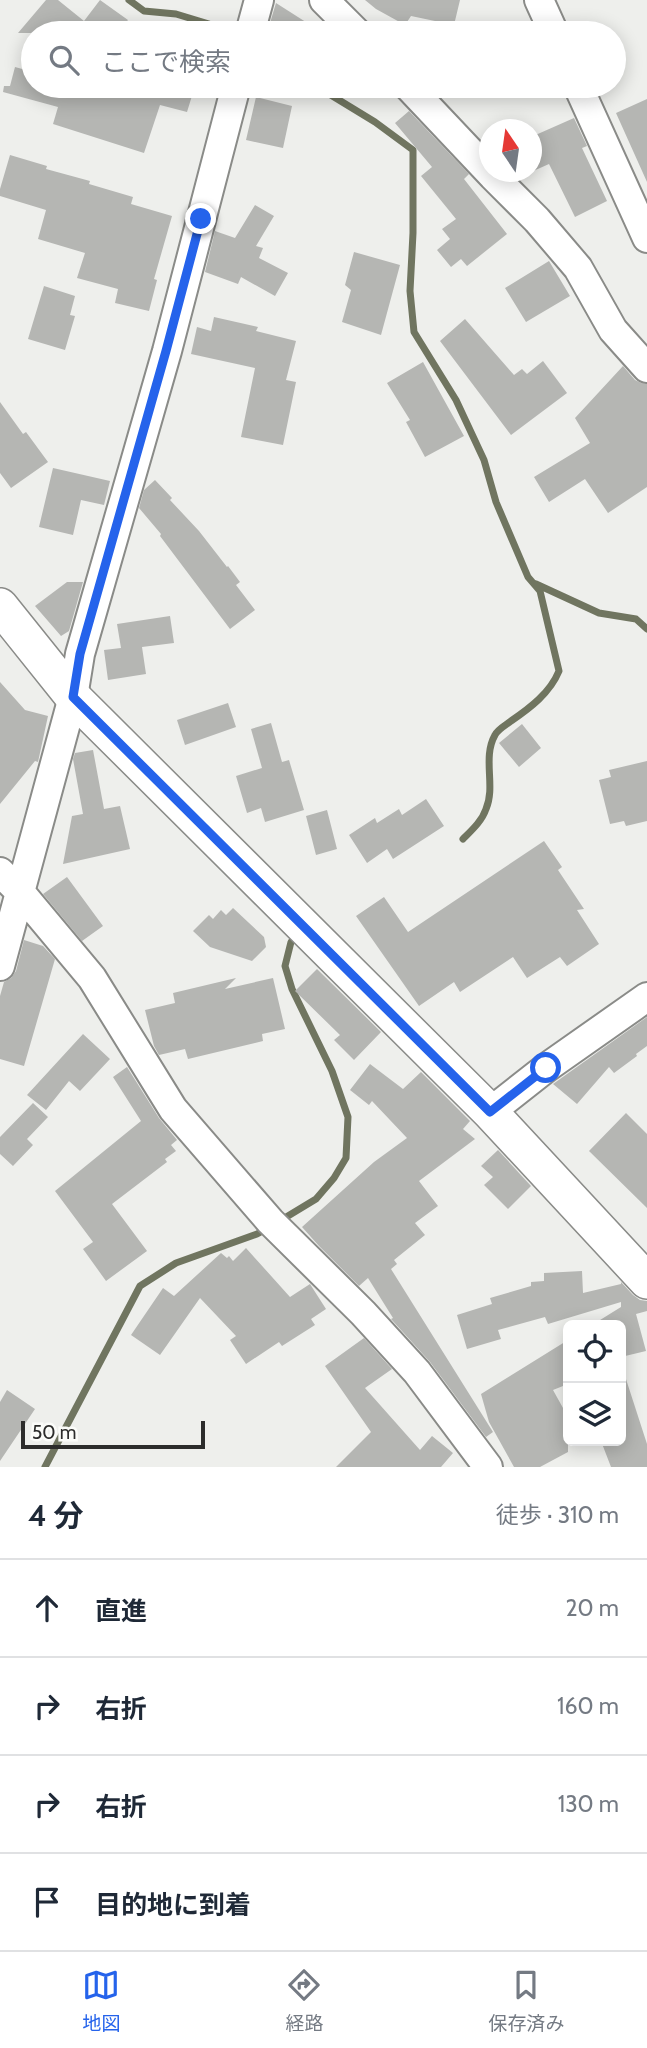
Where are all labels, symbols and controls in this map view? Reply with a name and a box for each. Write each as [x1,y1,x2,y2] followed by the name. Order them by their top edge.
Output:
[21,21,626,98] search box
[45,41,83,79] icon: search
[101,46,231,78] text: ここで検索
[479,119,542,182] north arrow
[185,203,216,234] route end
[530,1052,561,1083] route start
[563,1320,626,1446] map controls
[563,1320,626,1383] button: locate
[563,1383,626,1446] button: layers
[21,1418,205,1450] scale bar
[32,1421,76,1444] text: 50 m
[28,1497,83,1534] text: 4 分
[496,1501,619,1529] text: 徒歩 · 310 m
[28,1589,66,1627] icon: ahead
[566,1594,619,1622] text: 20 m
[95,1595,147,1627] text: 直進
[28,1687,66,1725] icon: right
[557,1692,619,1720] text: 160 m
[95,1693,147,1725] text: 右折
[28,1785,66,1823] icon: right
[558,1790,619,1818] text: 130 m
[95,1791,147,1823] text: 右折
[28,1883,66,1921] icon: arrive
[95,1889,251,1921] text: 目的地に到着
[82,1966,121,2035] tab: 地図
[285,1966,324,2035] tab: 経路
[488,1966,565,2035] tab: 保存済み

